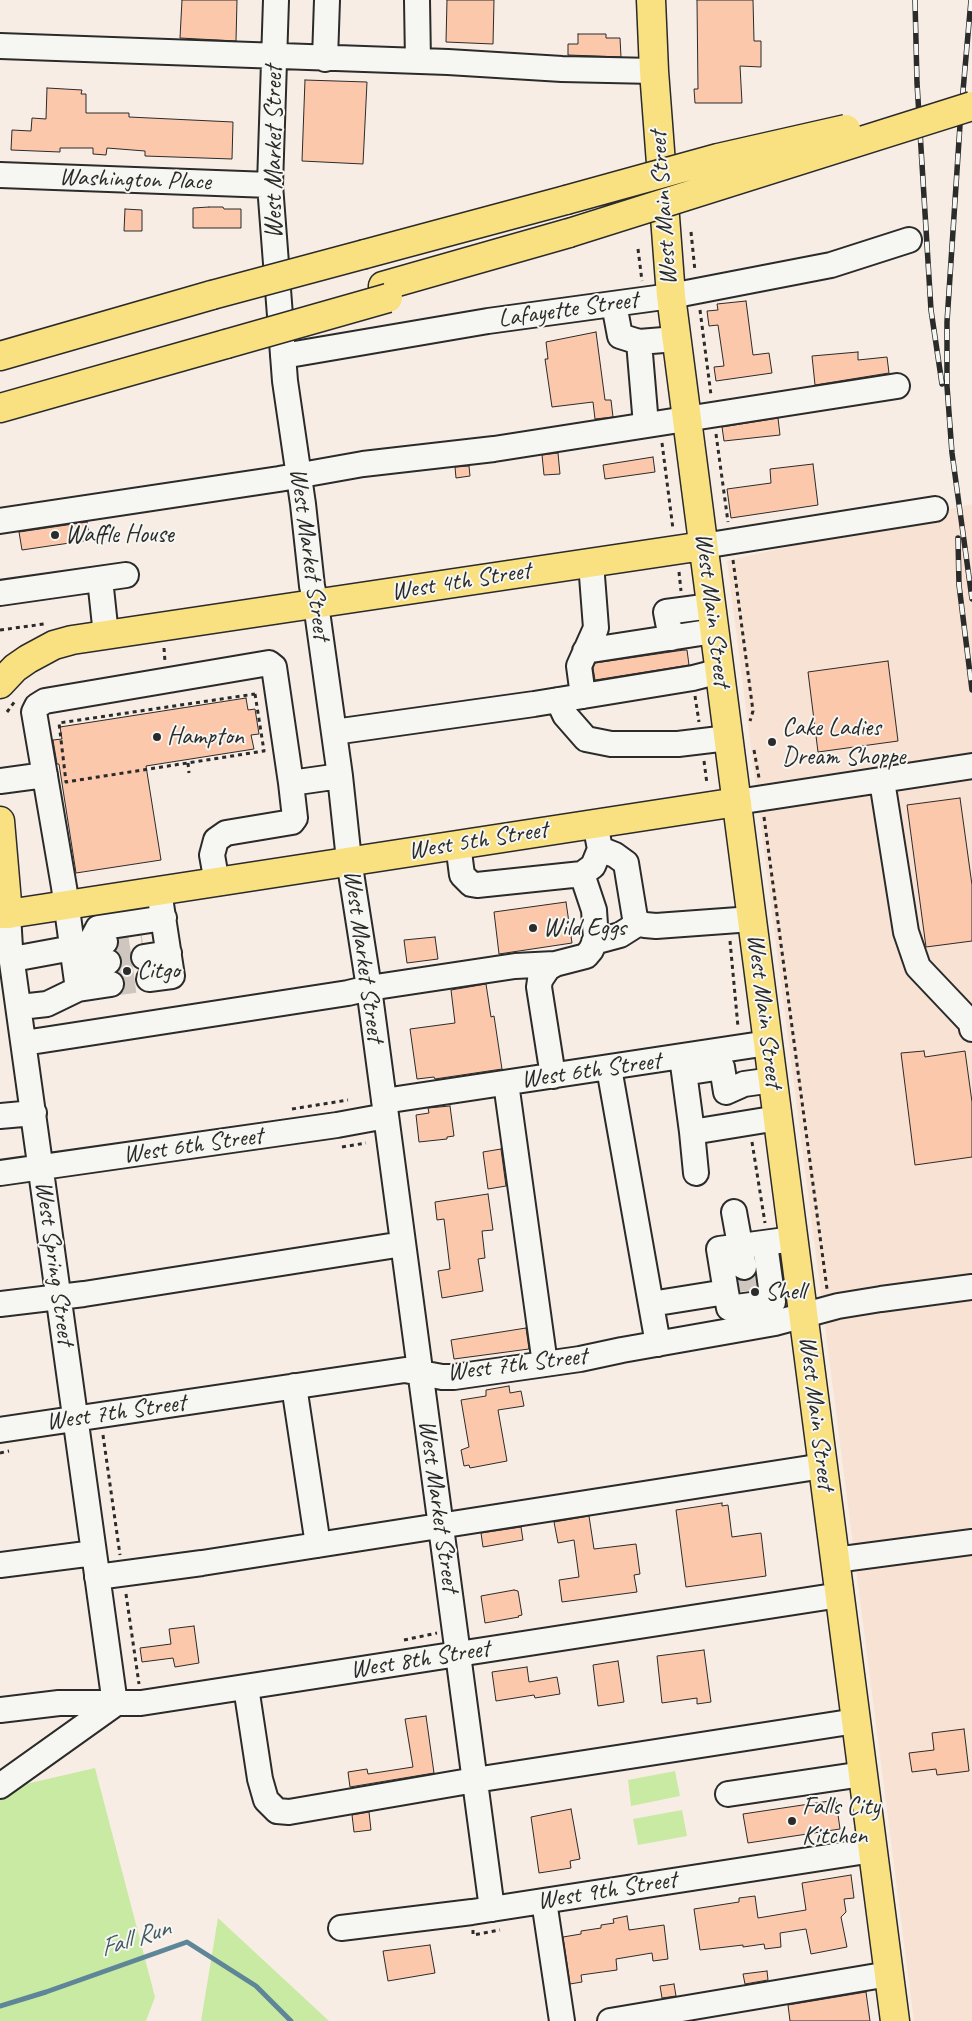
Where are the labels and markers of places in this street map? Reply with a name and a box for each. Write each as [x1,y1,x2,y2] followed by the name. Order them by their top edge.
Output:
[65,520,174,550] place label: Waffle House
[49,529,61,541] marker: Waffle House
[782,713,905,772] place label: Cake Ladies Dream Shoppe
[167,722,244,752] place label: Hampton
[151,731,163,743] marker: Hampton
[766,736,778,748] marker: Cake Ladies Dream Shoppe
[543,913,626,943] place label: Wild Eggs
[527,922,539,934] marker: Wild Eggs
[137,956,179,986] place label: Citgo
[121,965,133,977] marker: Citgo
[765,1277,806,1307] place label: Shell
[749,1286,761,1298] marker: Shell
[802,1792,880,1851] place label: Falls City Kitchen
[786,1815,798,1827] marker: Falls City Kitchen

